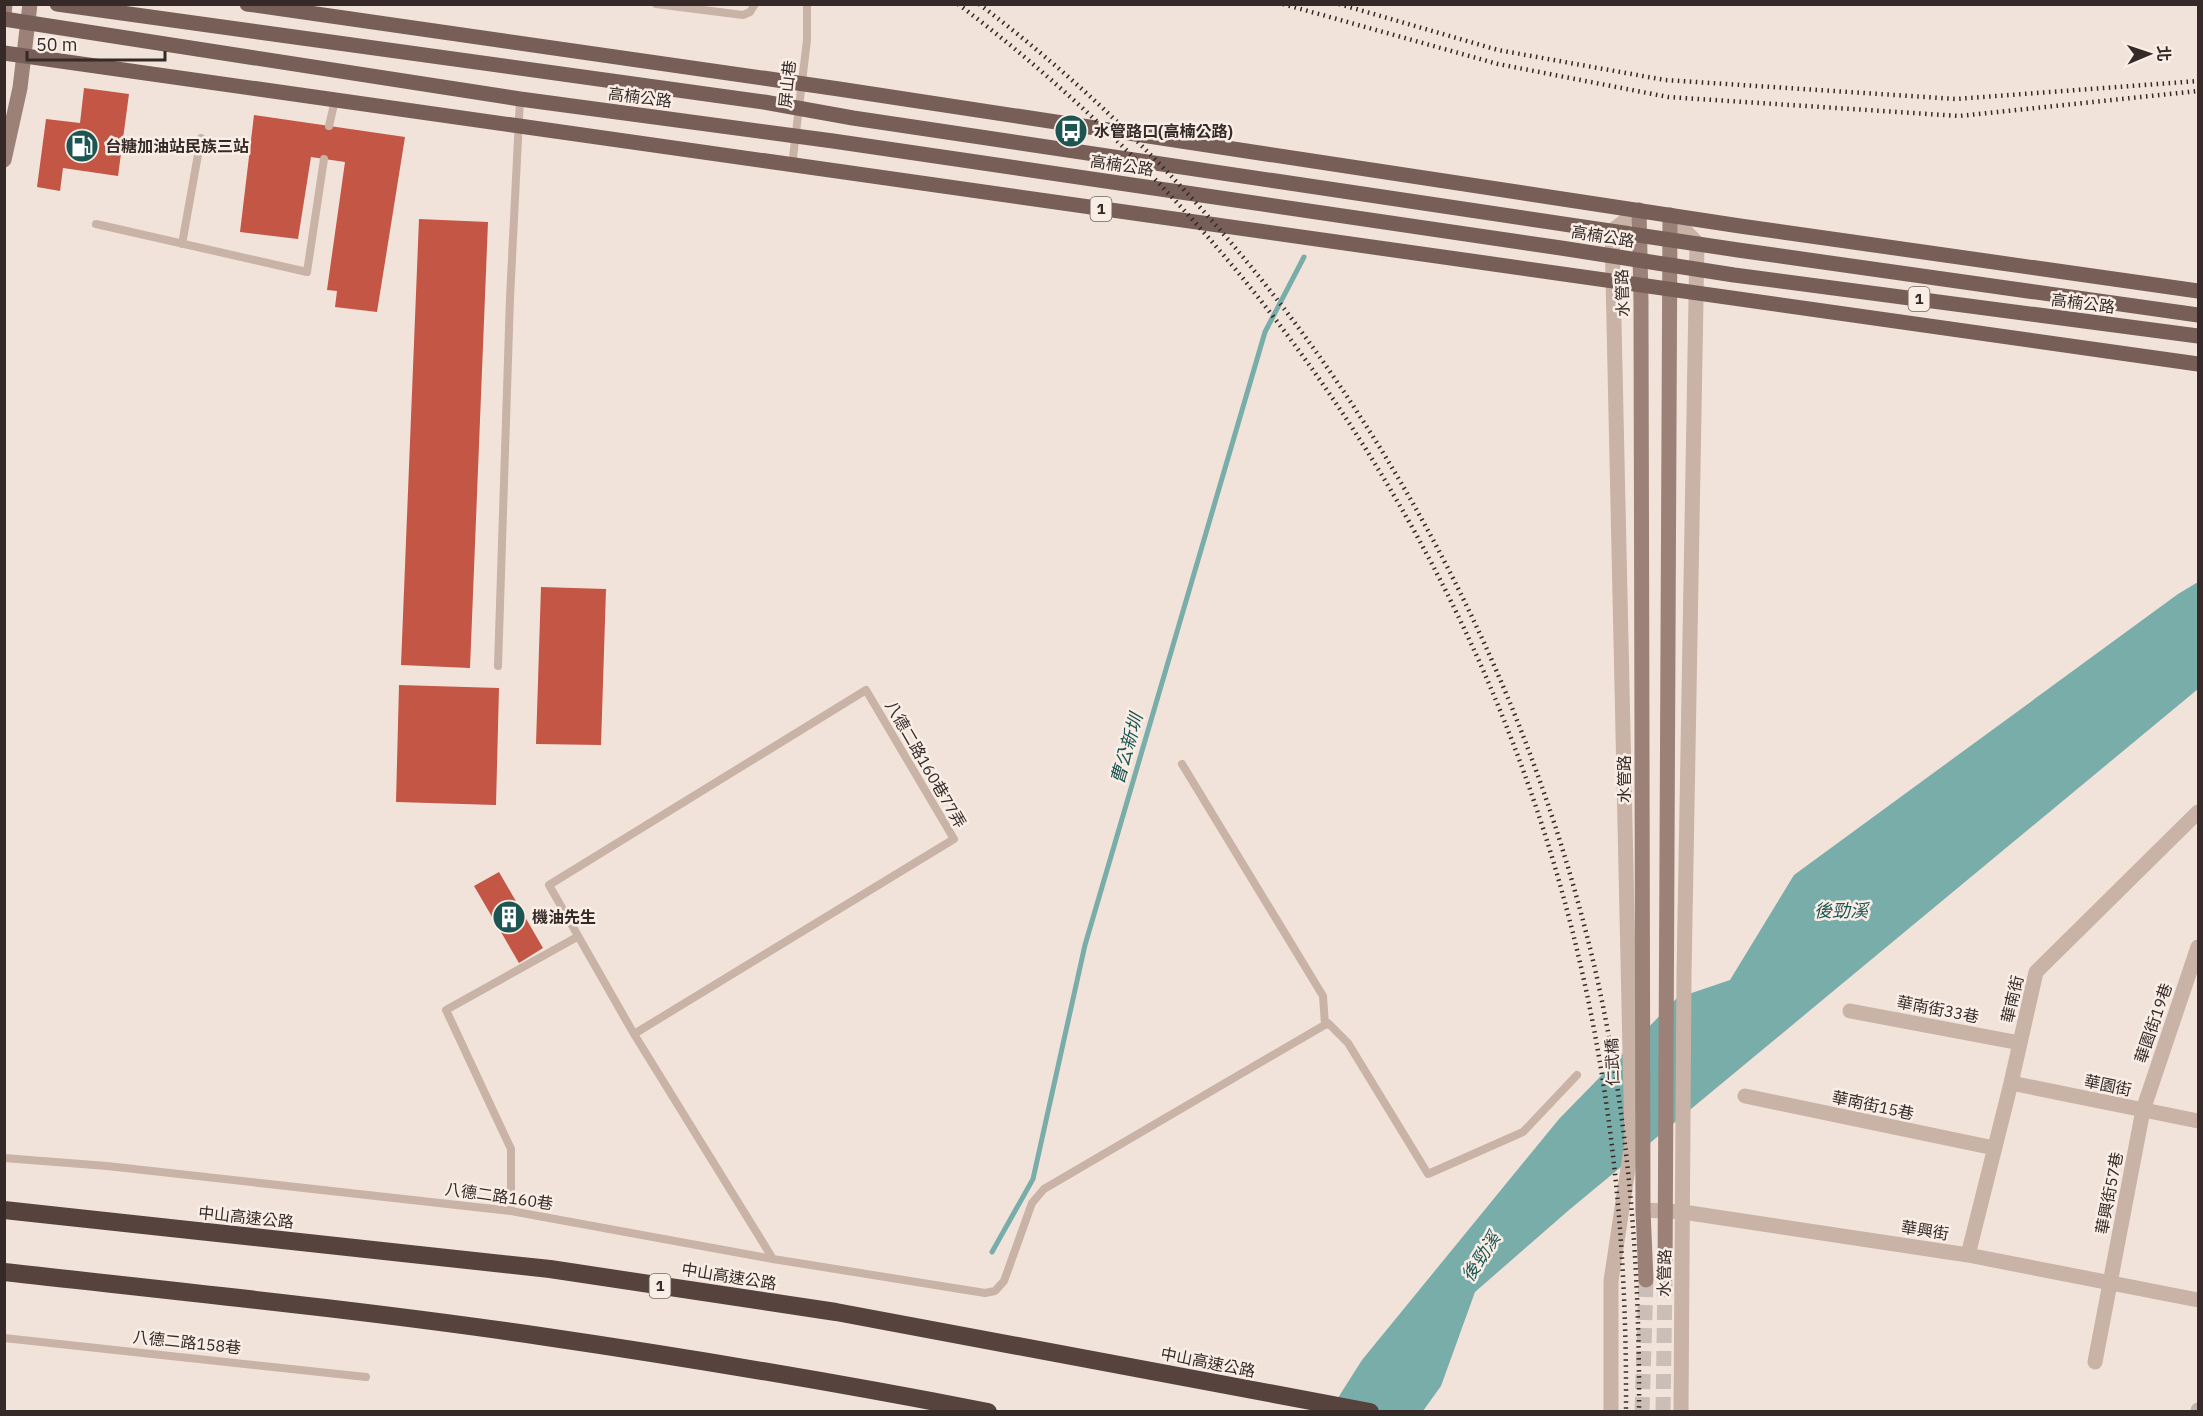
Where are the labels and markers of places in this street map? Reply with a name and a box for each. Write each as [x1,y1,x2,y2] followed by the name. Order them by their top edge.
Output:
[1053,113,1089,149] bus stop icon: 水管路口(高楠公路)
[1094,121,1233,141] place label: 水管路口(高楠公路)
[64,128,100,164] fuel station icon: 台糖加油站民族三站
[105,136,249,156] place label: 台糖加油站民族三站
[491,899,527,935] building icon: 機油先生
[532,907,596,927] place label: 機油先生

